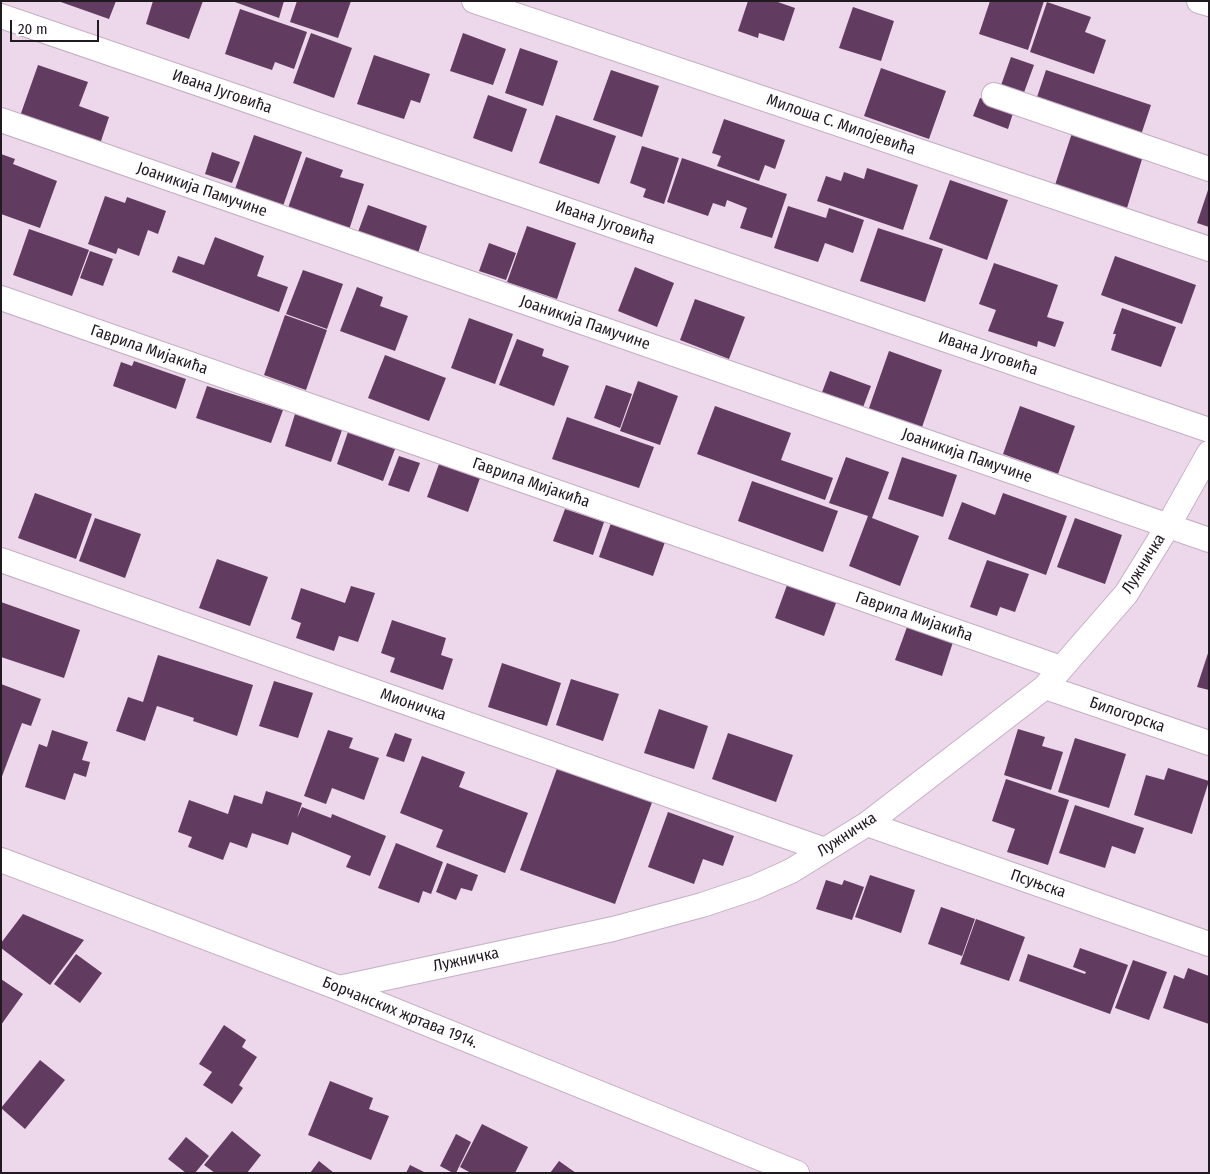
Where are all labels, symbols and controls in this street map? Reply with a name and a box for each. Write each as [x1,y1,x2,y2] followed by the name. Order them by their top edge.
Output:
[12,10,101,42] scale bar
[18,20,48,38] text: 20 m
[170,66,274,118] street label: Ивана Југовића
[764,90,918,160] street label: Милоша С. Милојевића
[134,159,270,221] street label: Јоаникија Памучине
[553,197,657,249] street label: Ивана Југовића
[517,292,653,354] street label: Јоаникија Памучине
[88,321,210,379] street label: Гаврила Мијакића
[936,328,1040,380] street label: Ивана Југовића
[899,425,1035,487] street label: Јоаникија Памучине
[470,454,592,512] street label: Гаврила Мијакића
[1118,531,1170,597] street label: Лужничка
[853,588,975,646] street label: Гаврила Мијакића
[377,685,449,725] street label: Мионичка
[1087,693,1167,737] street label: Билогорска
[814,809,880,861] street label: Лужничка
[1008,866,1068,902] street label: Псуњска
[431,944,501,976] street label: Лужничка
[319,973,481,1053] street label: Борчанских жртава 1914.

